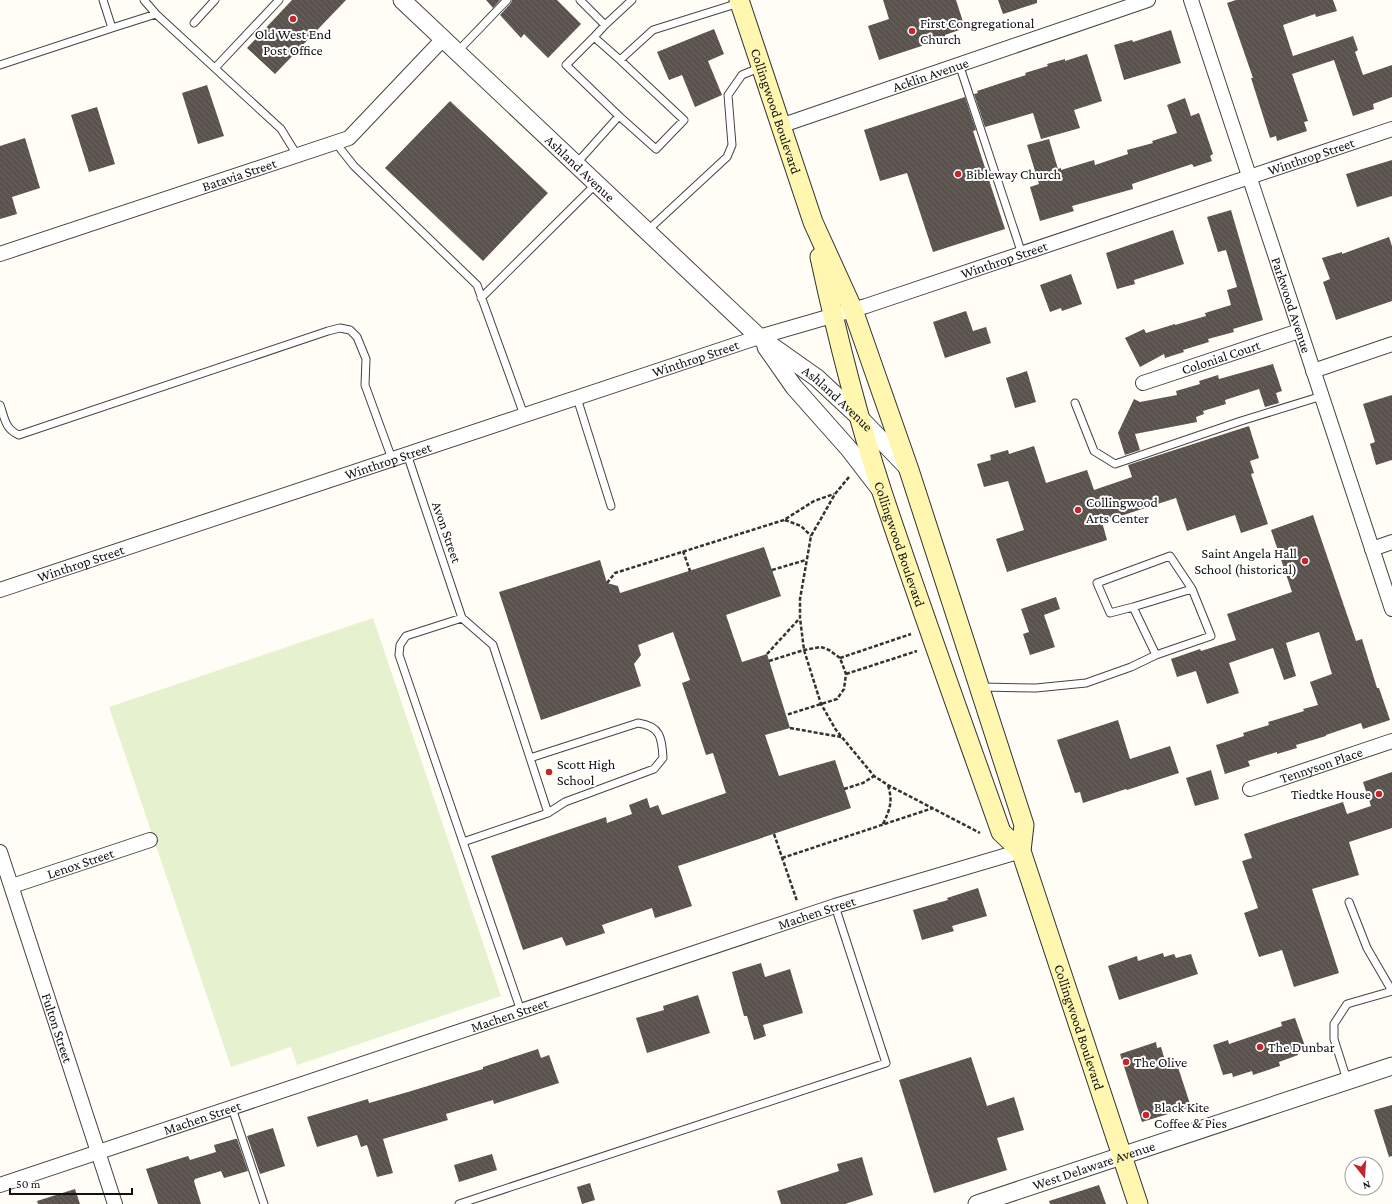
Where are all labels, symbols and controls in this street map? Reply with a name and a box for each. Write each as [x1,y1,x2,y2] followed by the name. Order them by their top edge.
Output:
[288,14,298,24] marker: Old West End Post Office
[920,15,1035,47] place label: First Congregational Church
[255,26,332,58] place label: Old West End Post Office
[907,26,917,36] marker: First Congregational Church
[748,46,805,176] street label: Collingwood Boulevard
[890,54,970,95] street label: Acklin Avenue
[542,131,618,205] street label: Ashland Avenue
[1266,134,1357,178] street label: Winthrop Street
[200,155,279,194] street label: Batavia Street
[966,166,1062,182] place label: Bibleway Church
[953,169,963,179] marker: Bibleway Church
[959,237,1050,282] street label: Winthrop Street
[1268,255,1315,355] street label: Parkwood Avenue
[650,336,741,380] street label: Winthrop Street
[1179,336,1263,378] street label: Colonial Court
[799,362,876,435] street label: Ashland Avenue
[343,439,434,483] street label: Winthrop Street
[871,479,929,609] street label: Collingwood Boulevard
[1086,494,1159,526] place label: Collingwood Arts Center
[429,499,465,565] street label: Avon Street
[1073,505,1083,515] marker: Collingwood Arts Center
[35,541,126,585] street label: Winthrop Street
[1194,545,1297,578] place label: Saint Angela Hall School (historical)
[1300,556,1310,566] marker: Saint Angela Hall School (historical)
[1278,744,1365,786] street label: Tennyson Place
[557,756,616,788] place label: Scott High School
[544,767,554,777] marker: Scott High School
[1291,786,1371,802] place label: Tiedtke House
[1374,789,1384,799] marker: Tiedtke House
[45,845,116,882] street label: Lenox Street
[776,892,858,932] street label: Machen Street
[1051,962,1108,1093] street label: Collingwood Boulevard
[39,991,76,1065] street label: Fulton Street
[469,994,550,1035] street label: Machen Street
[1268,1039,1335,1055] place label: The Dunbar
[1255,1042,1265,1052] marker: The Dunbar
[1134,1054,1187,1070] place label: The Olive
[1121,1057,1131,1067] marker: The Olive
[161,1097,243,1138] street label: Machen Street
[1154,1099,1227,1131] place label: Black Kite Coffee & Pies
[1141,1110,1151,1120] marker: Black Kite Coffee & Pies
[1030,1137,1157,1193] street label: West Delaware Avenue
[1344,1156,1384,1196] north arrow
[10,1170,132,1196] scale bar
[16,1177,41,1191] text: 50 m
[1361,1179,1372,1193] text: N

